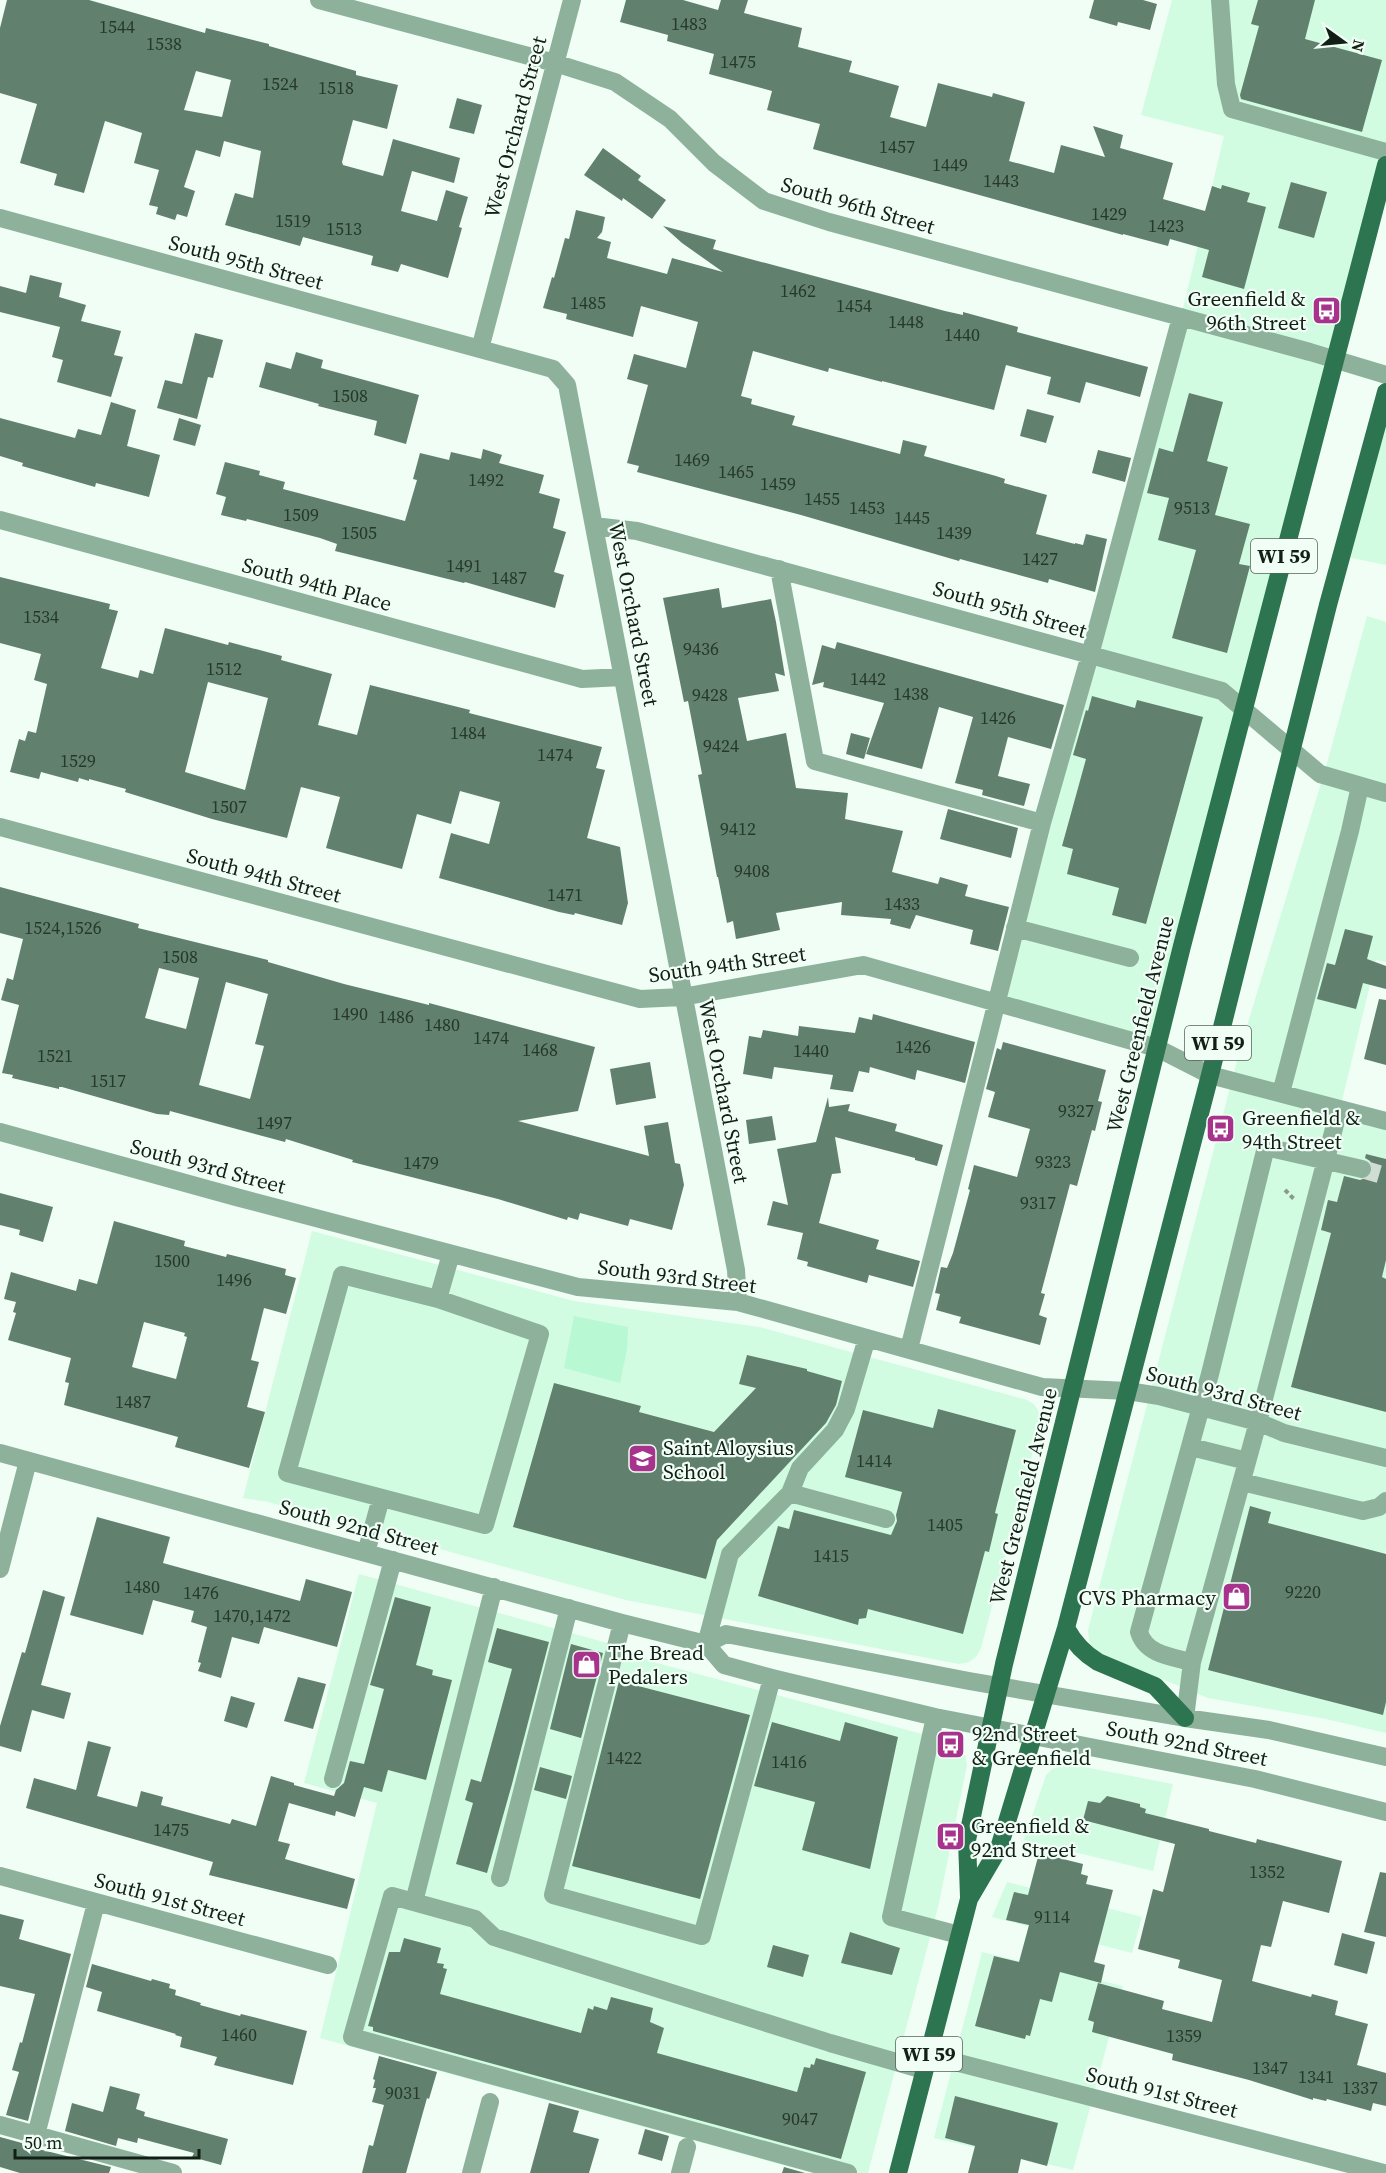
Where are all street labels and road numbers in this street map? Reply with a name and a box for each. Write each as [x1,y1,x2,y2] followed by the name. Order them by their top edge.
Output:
[477,33,553,221] street label: West Orchard Street
[778,169,938,241] street label: South 96th Street
[166,228,326,297] street label: South 95th Street
[602,520,666,709] street label: West Orchard Street
[1251,539,1317,573] road number: WI 59
[239,550,395,618] street label: South 94th Place
[930,573,1090,645] street label: South 95th Street
[184,841,344,910] street label: South 94th Street
[1099,912,1181,1136] street label: West Greenfield Avenue
[647,939,808,989] street label: South 94th Street
[692,997,756,1186] street label: West Orchard Street
[1185,1026,1251,1060] road number: WI 59
[127,1131,289,1201] street label: South 93rd Street
[596,1252,758,1300] street label: South 93rd Street
[1143,1358,1305,1428] street label: South 93rd Street
[982,1384,1064,1608] street label: West Greenfield Avenue
[276,1492,442,1562] street label: South 92nd Street
[1104,1713,1270,1773] street label: South 92nd Street
[91,1865,249,1933] street label: South 91st Street
[896,2037,962,2071] road number: WI 59
[1083,2059,1241,2125] street label: South 91st Street

